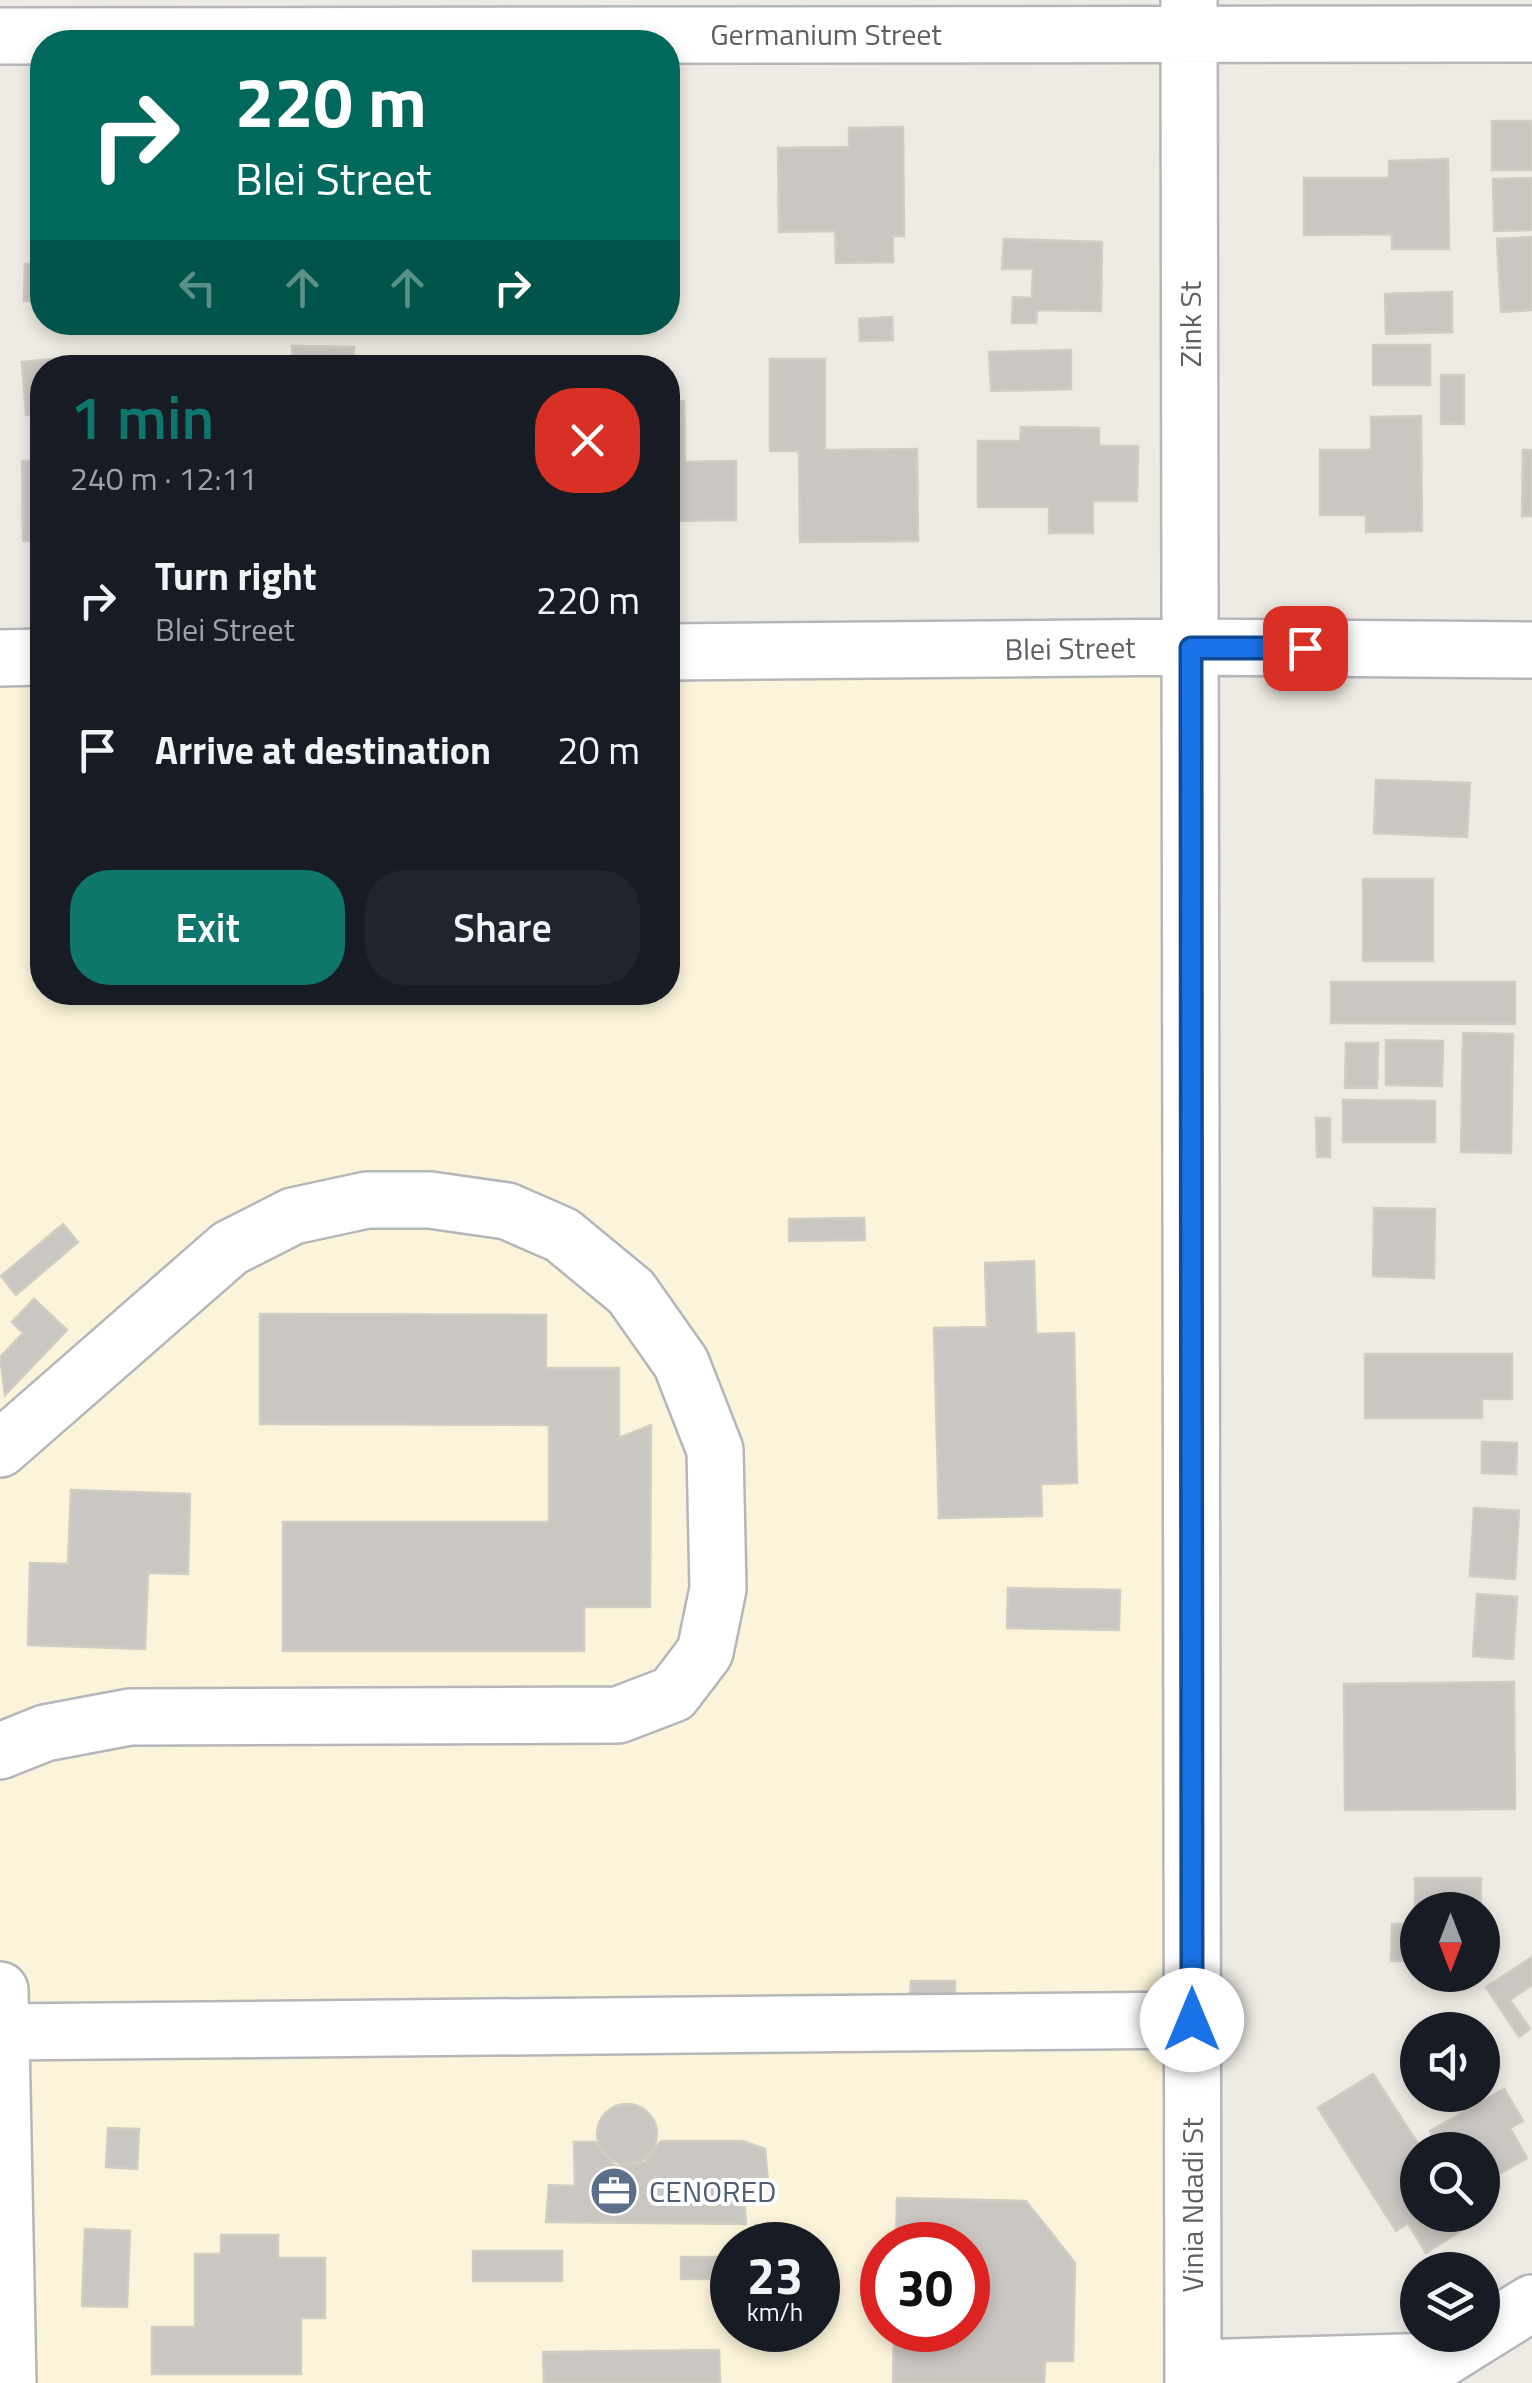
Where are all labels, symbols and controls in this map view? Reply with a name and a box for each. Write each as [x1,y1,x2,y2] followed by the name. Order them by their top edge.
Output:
[710,11,942,57] street label: Germanium Street
[235,48,427,154] text: 220 m
[70,70,200,200] icon: right
[235,144,432,212] text: Blei Street
[170,260,225,315] icon: left
[275,260,330,315] icon: ahead
[380,260,435,315] icon: ahead
[485,260,540,315] icon: right
[1167,280,1213,367] street label: Zink St
[70,371,214,462] text: 1 min
[535,388,640,493] button: close
[70,454,257,502] text: 240 m · 12:11
[155,547,317,605] text: Turn right
[536,571,640,629] text: 220 m
[70,573,125,628] icon: right
[155,605,295,653] text: Blei Street
[1263,606,1348,691] pin
[1278,621,1333,676] icon: arrive
[1004,624,1136,672] street label: Blei Street
[155,721,491,779] text: Arrive at destination
[557,721,640,779] text: 20 m
[70,723,125,778] icon: arrive
[70,870,345,985] button: Exit
[365,870,640,985] button: Share
[1400,1892,1500,1992] north arrow
[1400,1892,1500,2352] map controls
[1140,1968,1244,2072] position arrow
[1400,2012,1500,2112] button: sound
[1169,2117,1215,2292] street label: Vinia Ndadi St
[1400,2132,1500,2232] button: search
[588,2165,640,2217] office icon: CENORED
[649,2168,776,2214] place label: CENORED
[860,2222,990,2352] speed limit sign: 30
[747,2237,803,2313] text: 23
[1400,2252,1500,2352] button: layers
[747,2293,803,2331] text: km/h

